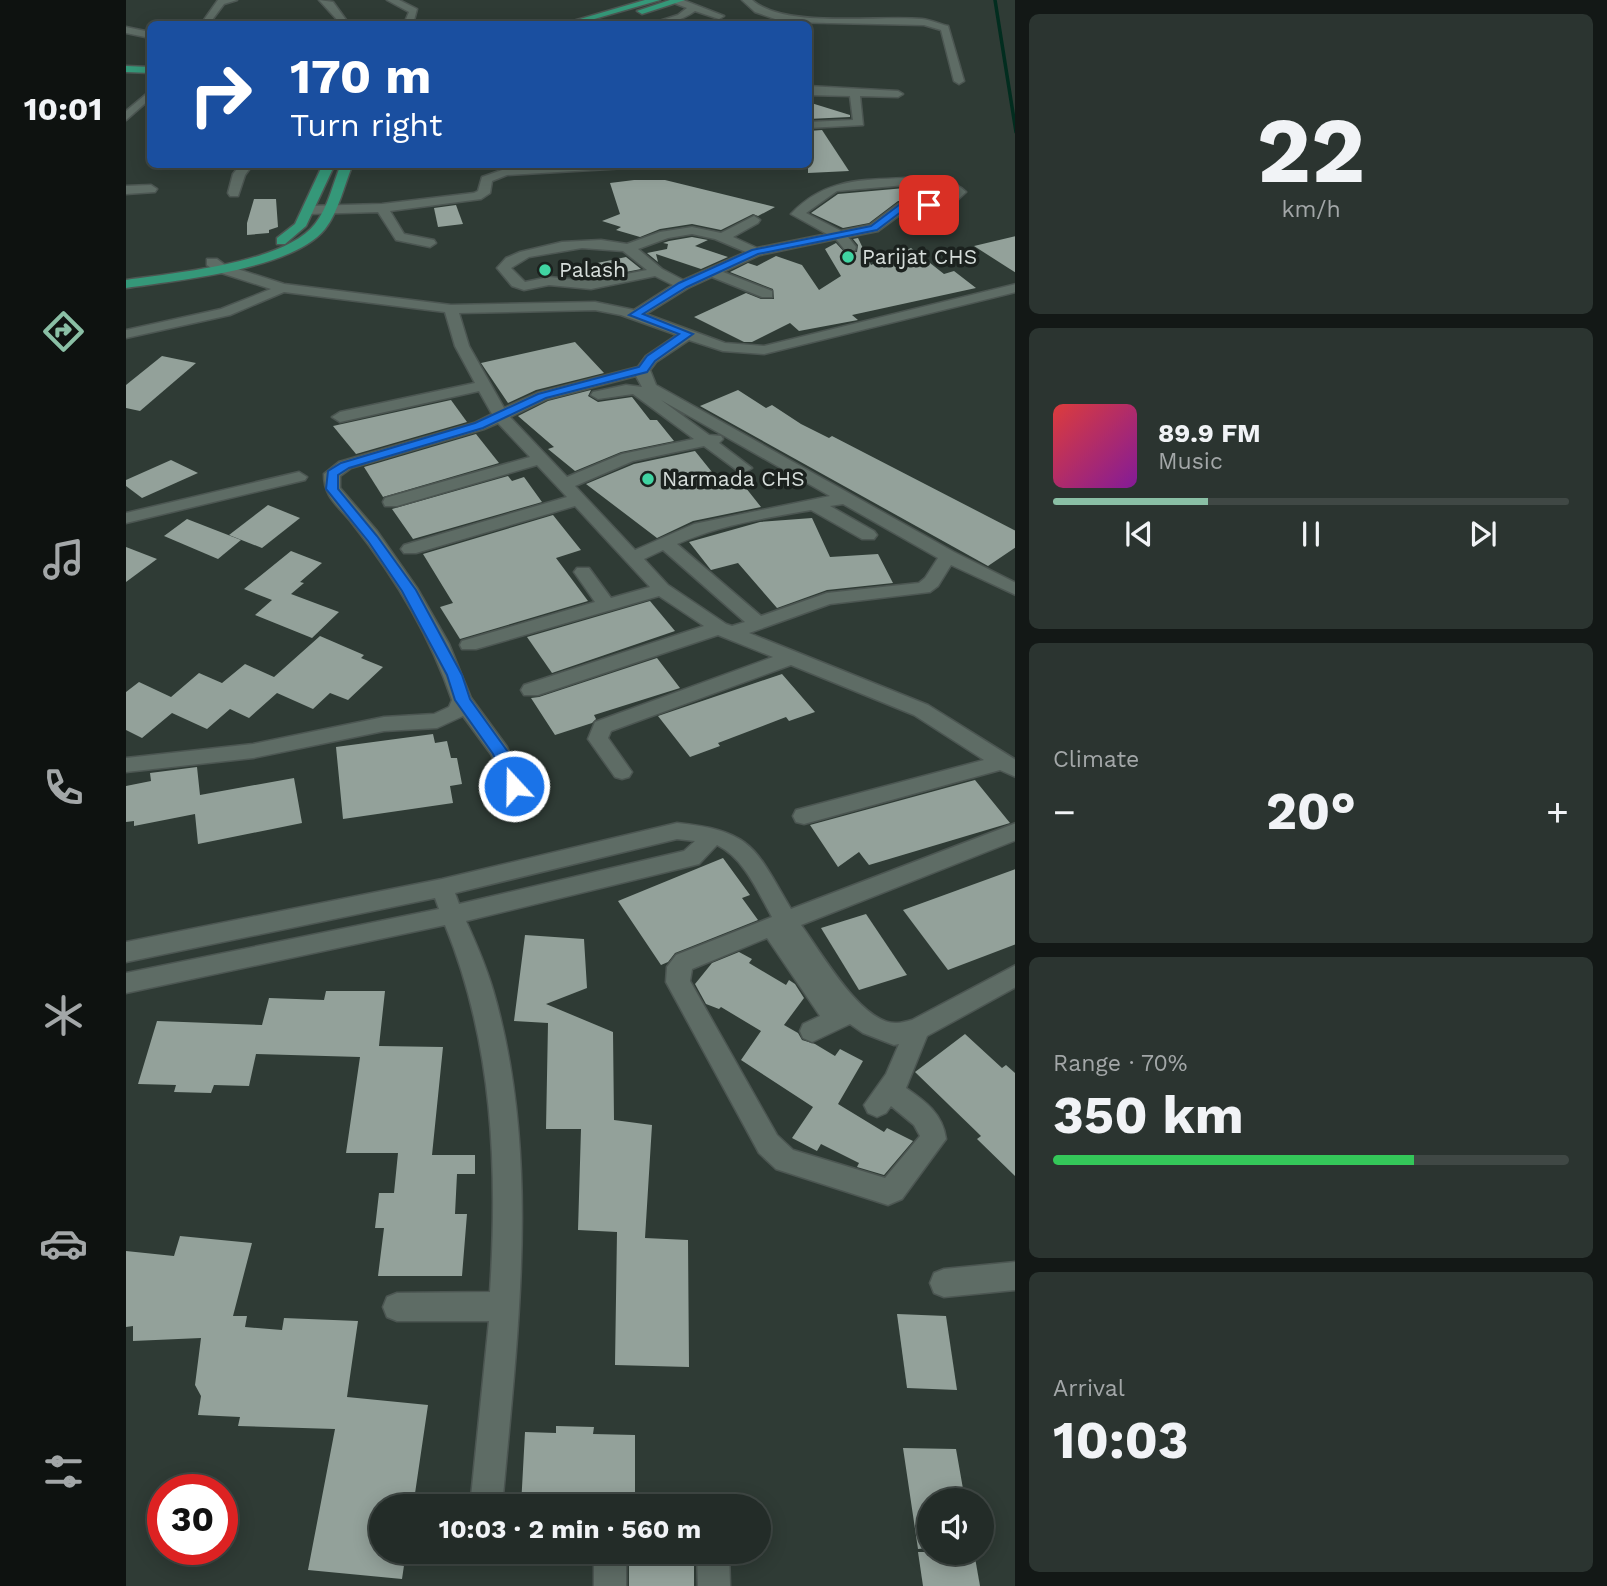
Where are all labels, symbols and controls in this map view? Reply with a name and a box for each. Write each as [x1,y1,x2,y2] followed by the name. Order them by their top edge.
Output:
[290,47,431,105] text: 170 m
[175,49,266,140] icon: right
[24,90,102,128] text: 10:01
[1257,97,1365,204] text: 22
[290,106,442,144] text: Turn right
[899,175,959,235] pin
[910,186,948,224] icon: arrive
[1281,196,1341,223] text: km/h
[862,244,977,269] place label: Parijat CHS
[840,249,856,265] marker: Parijat CHS
[559,257,626,282] place label: Palash
[537,262,553,278] marker: Palash
[39,307,88,356] icon: directions
[1158,418,1261,448] text: 89.9 FM
[1158,448,1223,475] text: Music
[662,466,805,491] place label: Narmada CHS
[640,471,656,487] marker: Narmada CHS
[1120,515,1158,553] icon: previous
[1292,515,1330,553] icon: pause
[1464,515,1502,553] icon: next
[39,535,88,584] icon: music
[1053,746,1139,773] text: Climate
[477,749,551,823] position arrow
[39,763,88,812] icon: phone
[1266,781,1356,842] text: 20°
[1053,790,1076,834] text: −
[1546,790,1569,834] text: +
[39,991,88,1040] icon: climate
[1053,1050,1187,1077] text: Range · 70%
[1053,1085,1244,1146] text: 350 km
[39,1219,88,1268] icon: car
[1053,1375,1125,1402] text: Arrival
[1053,1410,1189,1471] text: 10:03
[39,1447,88,1496] icon: filters
[147,1474,238,1565] speed limit sign: 30
[917,1488,994,1565] map controls
[917,1488,994,1565] button: sound
[439,1514,701,1544] text: 10:03 · 2 min · 560 m

